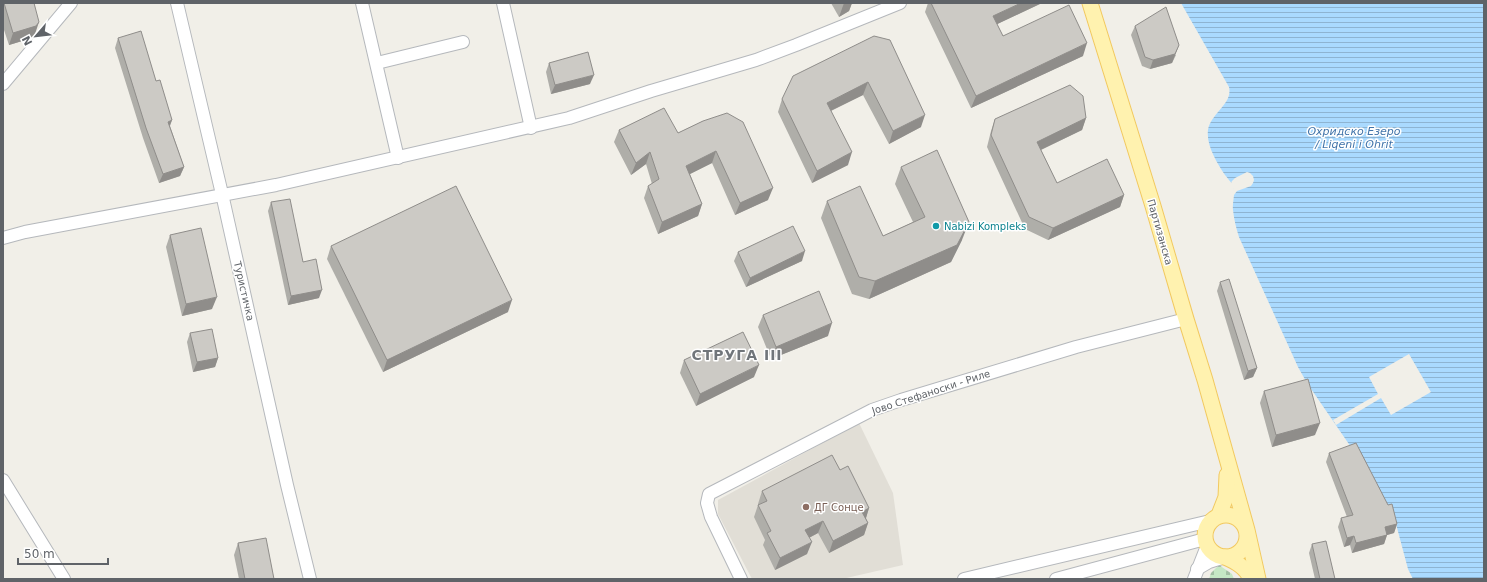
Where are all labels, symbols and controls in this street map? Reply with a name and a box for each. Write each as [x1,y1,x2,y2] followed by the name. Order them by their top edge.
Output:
[16,16,56,56] north arrow
[20,33,36,48] text: N
[1307,125,1401,151] water label: Охридско Езеро / Liqeni i Ohrit
[1145,198,1175,266] street label: Партизанска
[931,221,941,231] marker: Nabizi Kompleks
[944,221,1026,232] place label: Nabizi Kompleks
[232,259,256,322] street label: Туристичка
[691,347,783,363] district label: СТРУГА III
[870,368,991,417] street label: Јово Стефаноски - Риле
[801,502,811,512] marker: ДГ Сонце
[814,502,864,513] place label: ДГ Сонце
[18,540,108,566] scale bar
[24,547,55,561] text: 50 m

